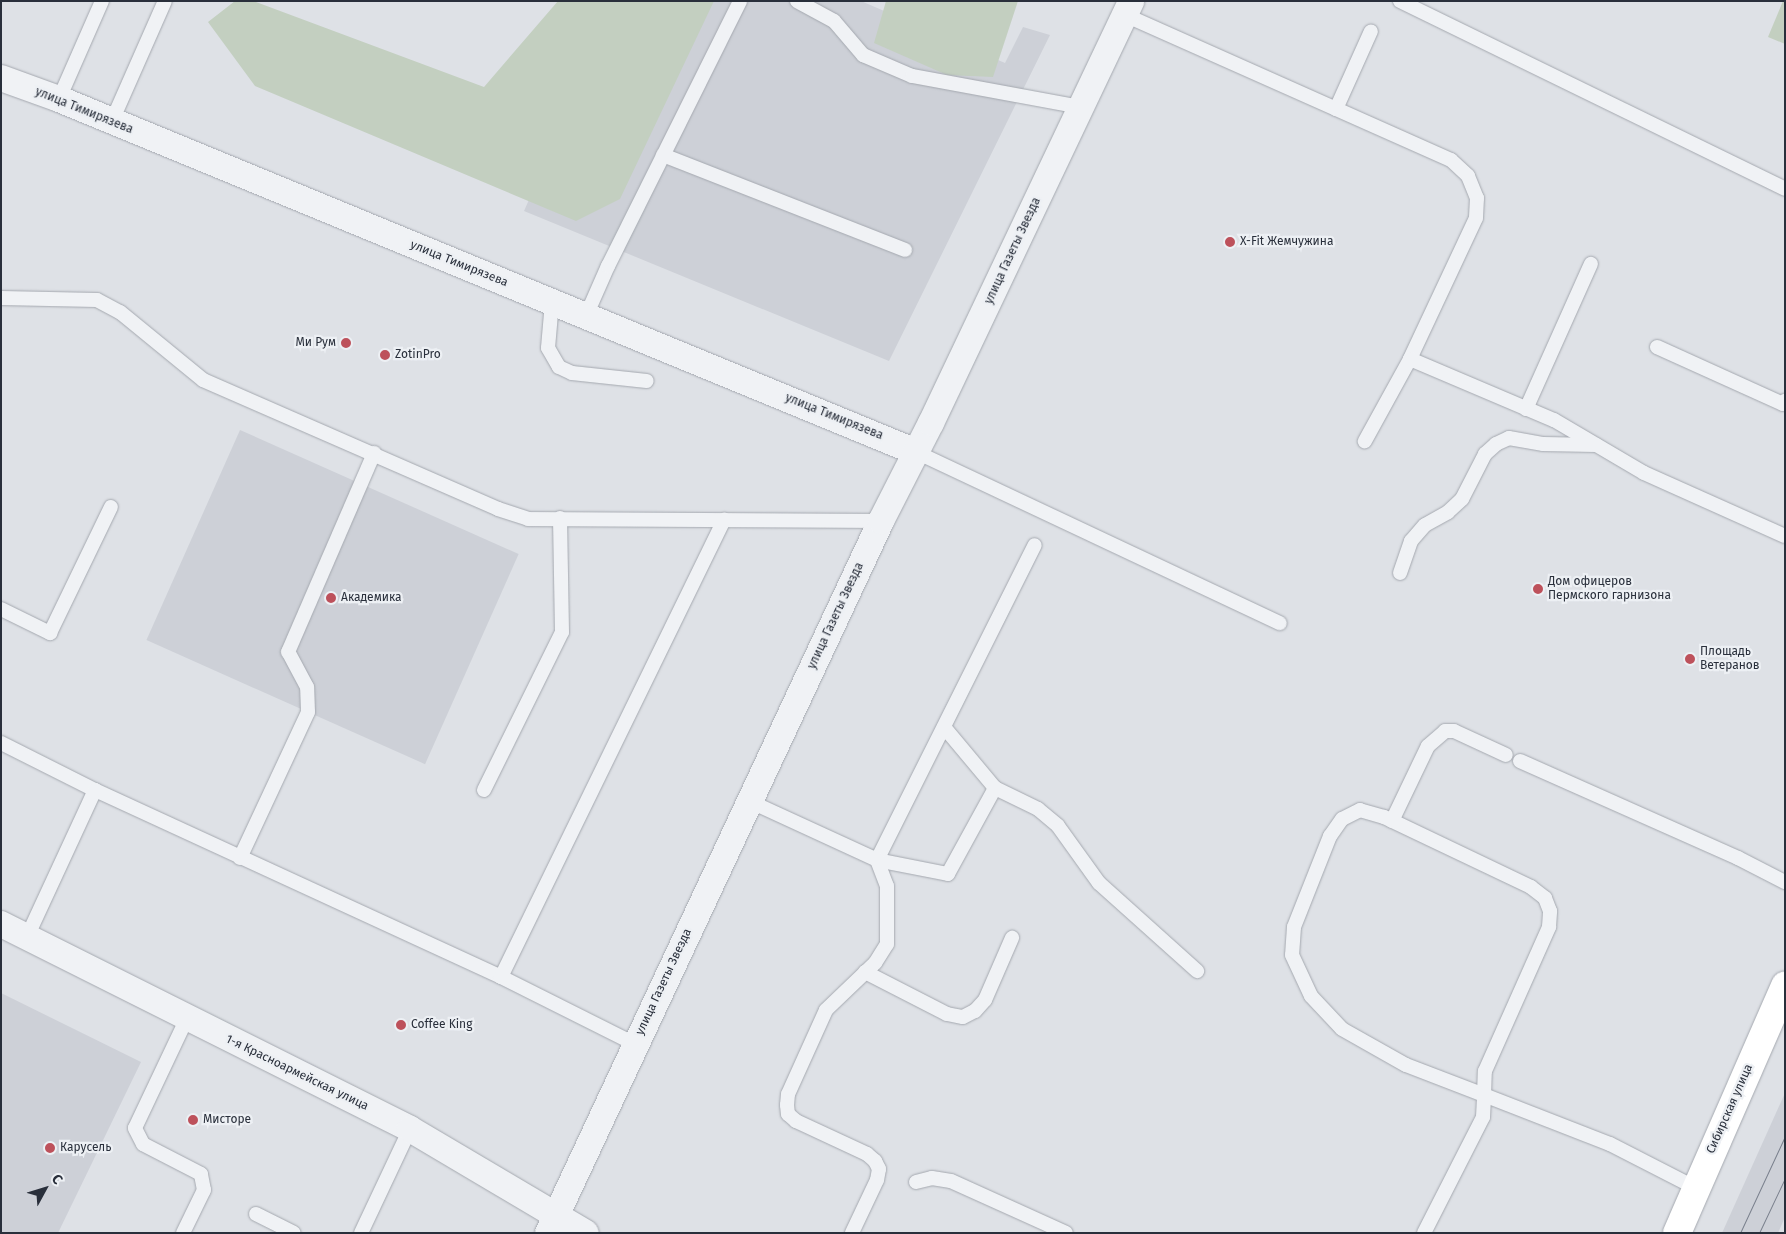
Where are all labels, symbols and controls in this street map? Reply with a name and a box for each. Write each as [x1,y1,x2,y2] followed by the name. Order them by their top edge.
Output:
[33,85,135,137] street label: улица Тимирязева
[982,195,1044,307] street label: улица Газеты Звезда
[1240,235,1333,249] place label: X-Fit Жемчужина
[1224,236,1236,248] marker: X-Fit Жемчужина
[408,238,510,290] street label: улица Тимирязева
[295,336,336,350] place label: Ми Рум
[340,337,352,349] marker: Ми Рум
[395,348,441,362] place label: ZotinPro
[379,349,391,361] marker: ZotinPro
[783,391,885,443] street label: улица Тимирязева
[805,560,867,672] street label: улица Газеты Звезда
[1548,575,1671,603] place label: Дом офицеров Пермского гарнизона
[1532,583,1544,595] marker: Дом офицеров Пермского гарнизона
[341,591,401,605] place label: Академика
[325,592,337,604] marker: Академика
[1700,645,1760,673] place label: Площадь Ветеранов
[1684,653,1696,665] marker: Площадь Ветеранов
[633,926,695,1038] street label: улица Газеты Звезда
[411,1018,472,1032] place label: Coffee King
[395,1019,407,1031] marker: Coffee King
[223,1032,371,1114] street label: 1-я Красноармейская улица
[1704,1062,1756,1156] street label: Сибирская улица
[203,1113,251,1127] place label: Мисторе
[187,1114,199,1126] marker: Мисторе
[60,1141,111,1155] place label: Карусель
[44,1142,56,1154] marker: Карусель
[20,1164,70,1214] north arrow
[48,1171,66,1188] text: С

